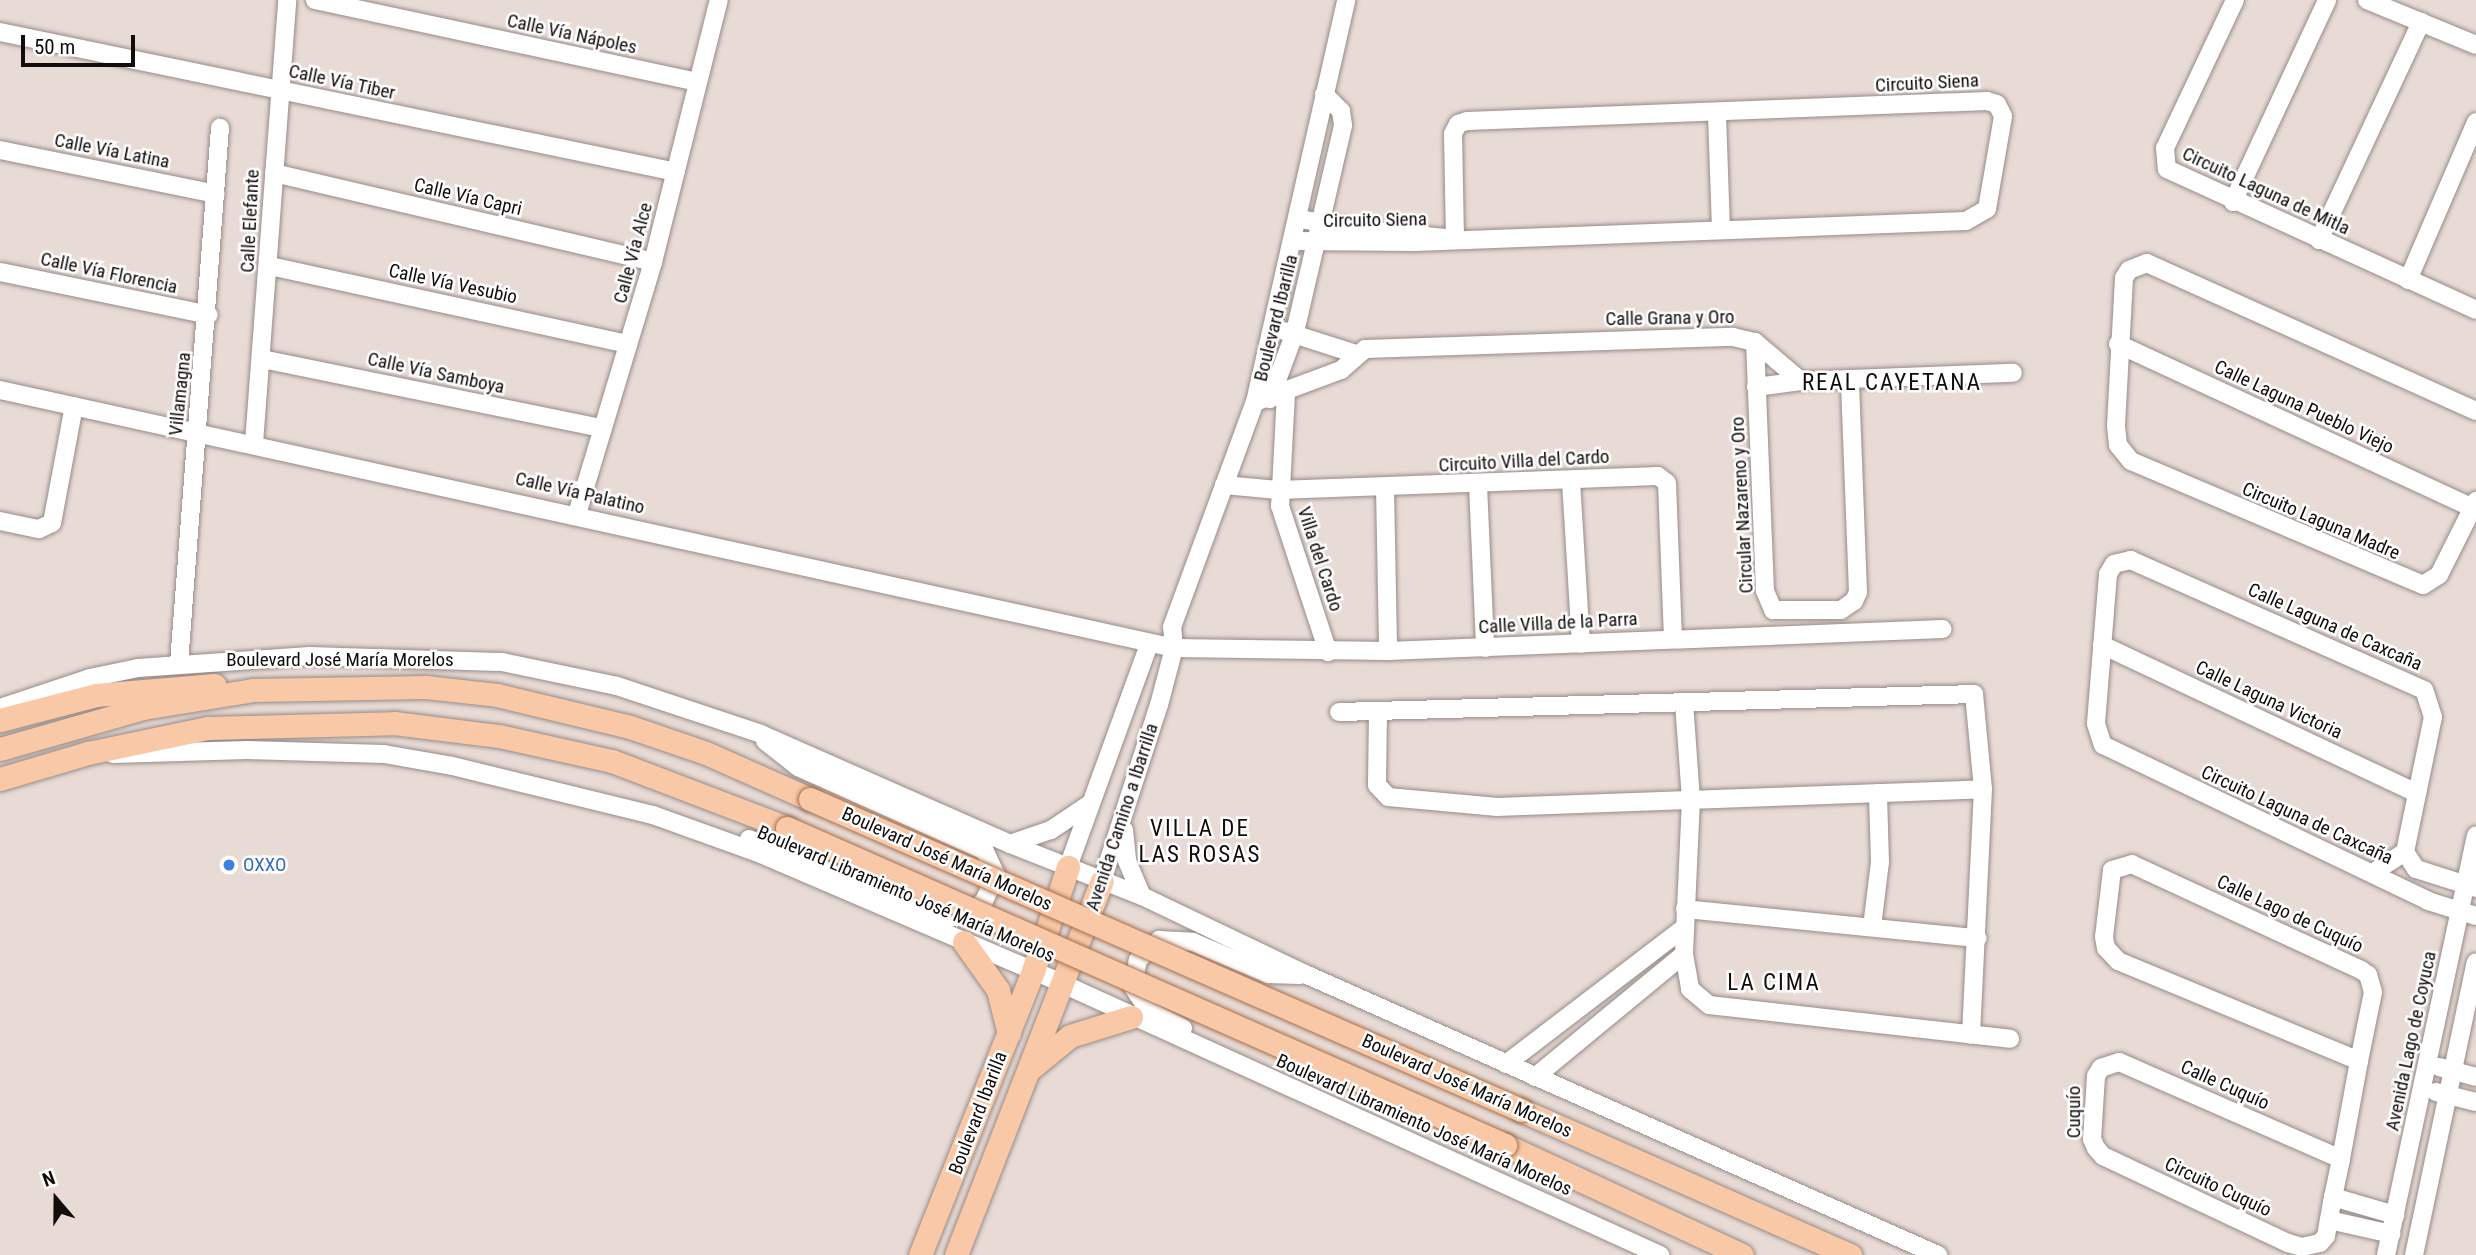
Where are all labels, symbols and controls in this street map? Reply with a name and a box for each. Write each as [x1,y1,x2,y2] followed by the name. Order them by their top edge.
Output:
[505,9,639,59] street label: Calle Vía Nápoles
[24,21,138,65] scale bar
[34,35,75,59] text: 50 m
[286,60,398,104] street label: Calle Vía Tiber
[1875,69,1979,97] street label: Circuito Siena
[52,129,172,173] street label: Calle Vía Latina
[2179,142,2353,240] street label: Circuito Laguna de Mitla
[236,169,264,273] street label: Calle Elefante
[412,174,524,220] street label: Calle Vía Capri
[609,200,657,306] street label: Calle Vía Alce
[1323,208,1427,232] street label: Circuito Siena
[38,247,180,299] street label: Calle Vía Florencia
[1249,252,1303,384] street label: Boulevard Ibarilla
[387,259,519,309] street label: Calle Vía Vesubio
[1605,305,1735,331] street label: Calle Grana y Oro
[365,347,507,399] street label: Calle Vía Samboya
[164,351,196,437] street label: Villamagna
[2211,355,2397,459] street label: Calle Laguna Pueblo Viejo
[1804,369,1980,397] district label: REAL CAYETANA
[1726,416,1758,594] street label: Circular Nazareno y Oro
[1438,445,1610,477] street label: Circuito Villa del Cardo
[513,467,647,519] street label: Calle Vía Palatino
[2239,477,2403,565] street label: Circuito Laguna Madre
[1292,504,1348,614] street label: Villa del Cardo
[2244,578,2426,676] street label: Calle Laguna de Caxcaña
[1478,607,1638,639] street label: Calle Villa de la Parra
[226,649,454,671] street label: Boulevard José María Morelos
[2192,656,2346,744] street label: Calle Laguna Victoria
[1081,720,1163,914] street label: Avenida Camino a Ibarrilla
[2198,761,2396,869] street label: Circuito Laguna de Caxcaña
[838,802,1056,916] street label: Boulevard José María Morelos
[1140,815,1260,869] district label: VILLA DE LAS ROSAS
[754,821,1058,967] street label: Boulevard Libramiento José María Morelos
[243,854,286,876] place label: OXXO
[221,857,237,873] marker: OXXO
[2213,870,2367,958] street label: Calle Lago de Cuquío
[2381,949,2441,1133] street label: Avenida Lago de Coyuca
[1728,969,1820,997] district label: LA CIMA
[1358,1029,1576,1143] street label: Boulevard José María Morelos
[944,1048,1012,1178] street label: Boulevard Ibarilla
[1273,1049,1575,1201] street label: Boulevard Libramiento José María Morelos
[2177,1055,2273,1115] street label: Calle Cuquío
[2063,1086,2085,1138] street label: Cuquío
[2161,1152,2275,1222] street label: Circuito Cuquío
[21,1164,91,1234] north arrow
[39,1166,58,1192] text: N

